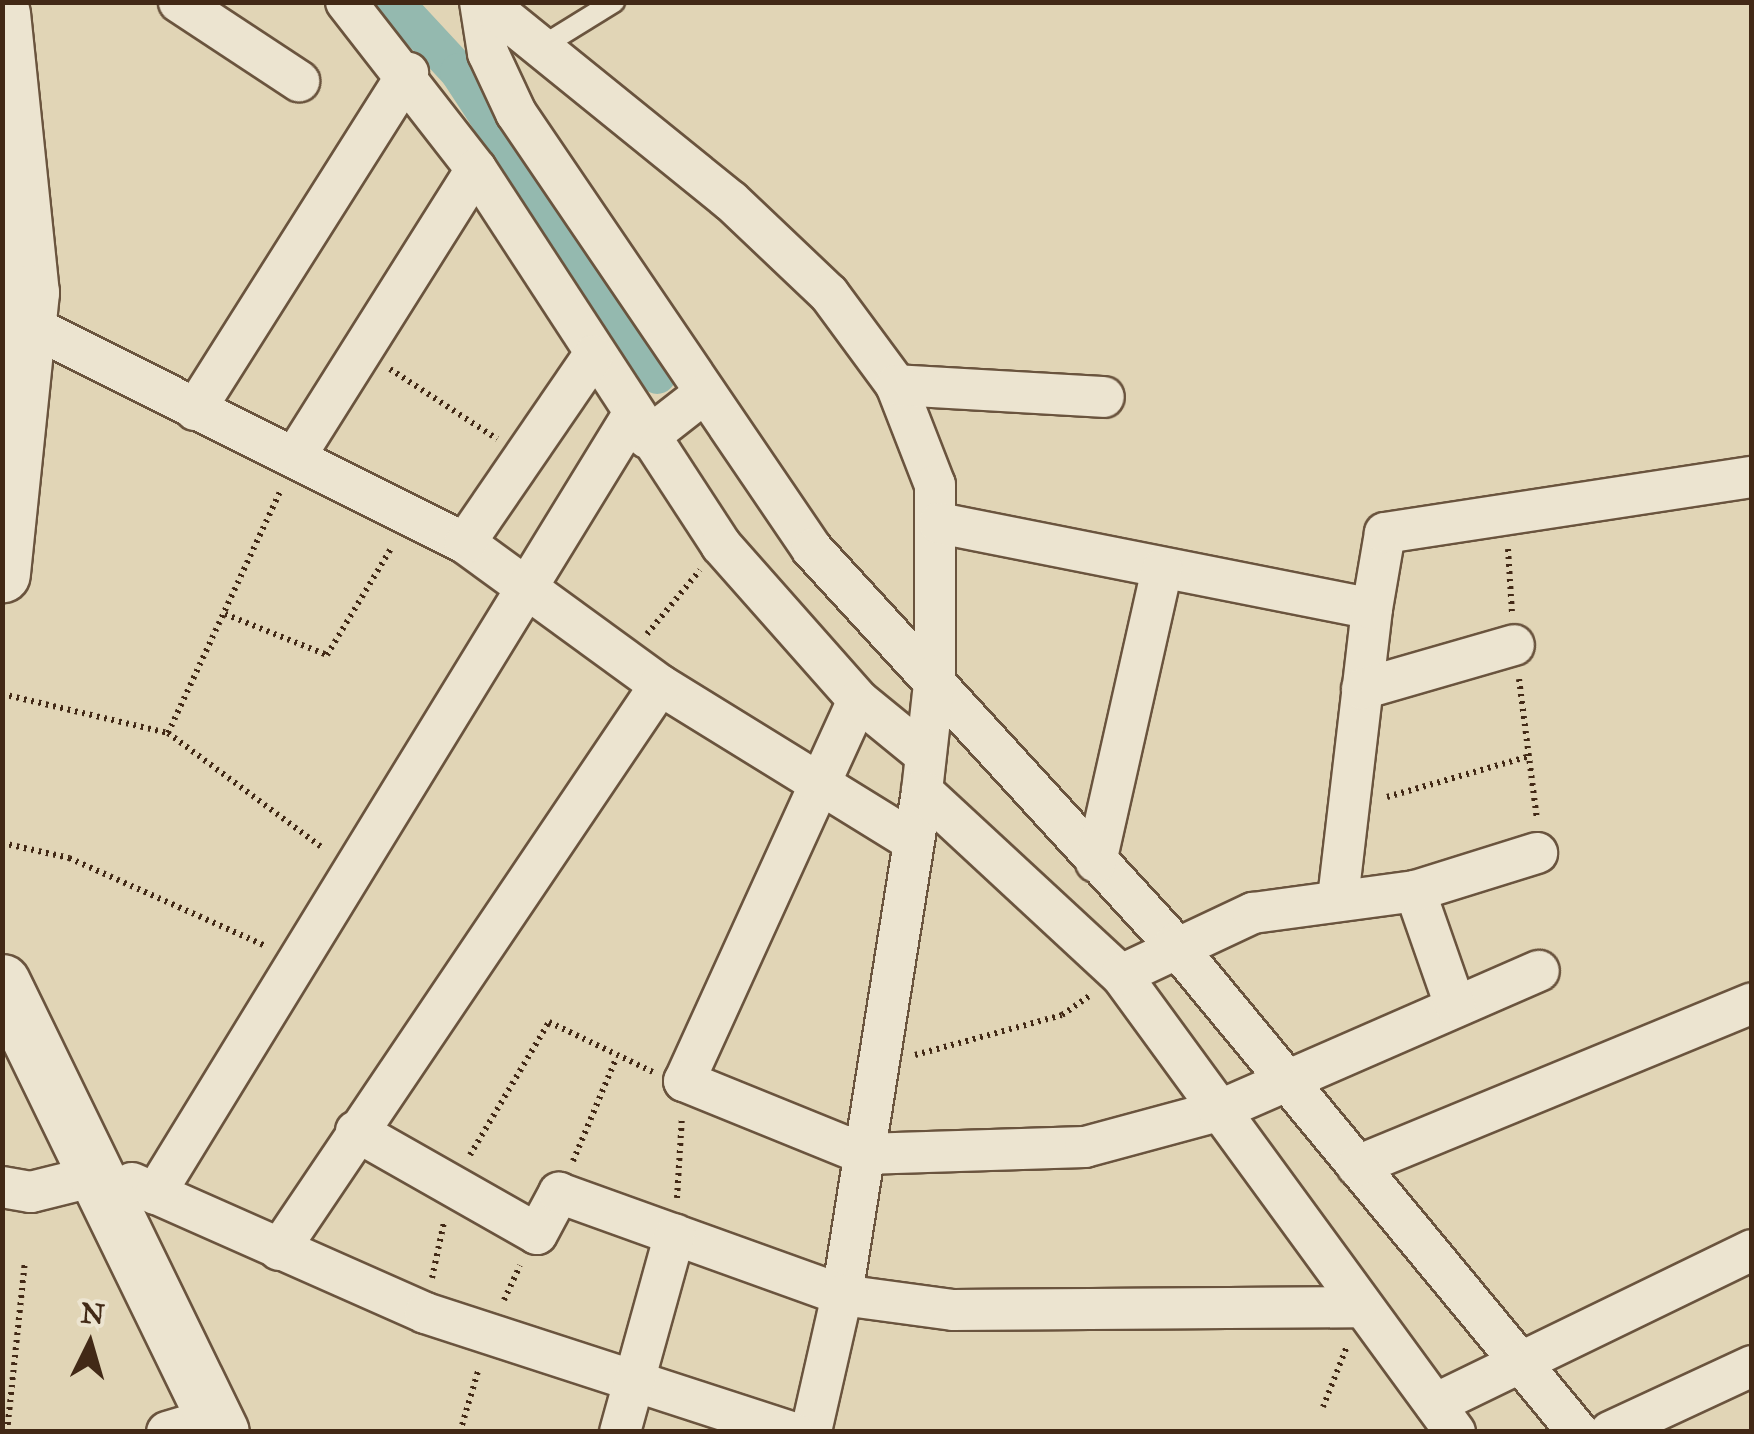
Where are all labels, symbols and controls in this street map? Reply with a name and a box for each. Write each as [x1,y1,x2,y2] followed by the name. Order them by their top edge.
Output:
[40,1294,140,1394] north arrow
[79,1295,106,1332] text: N

